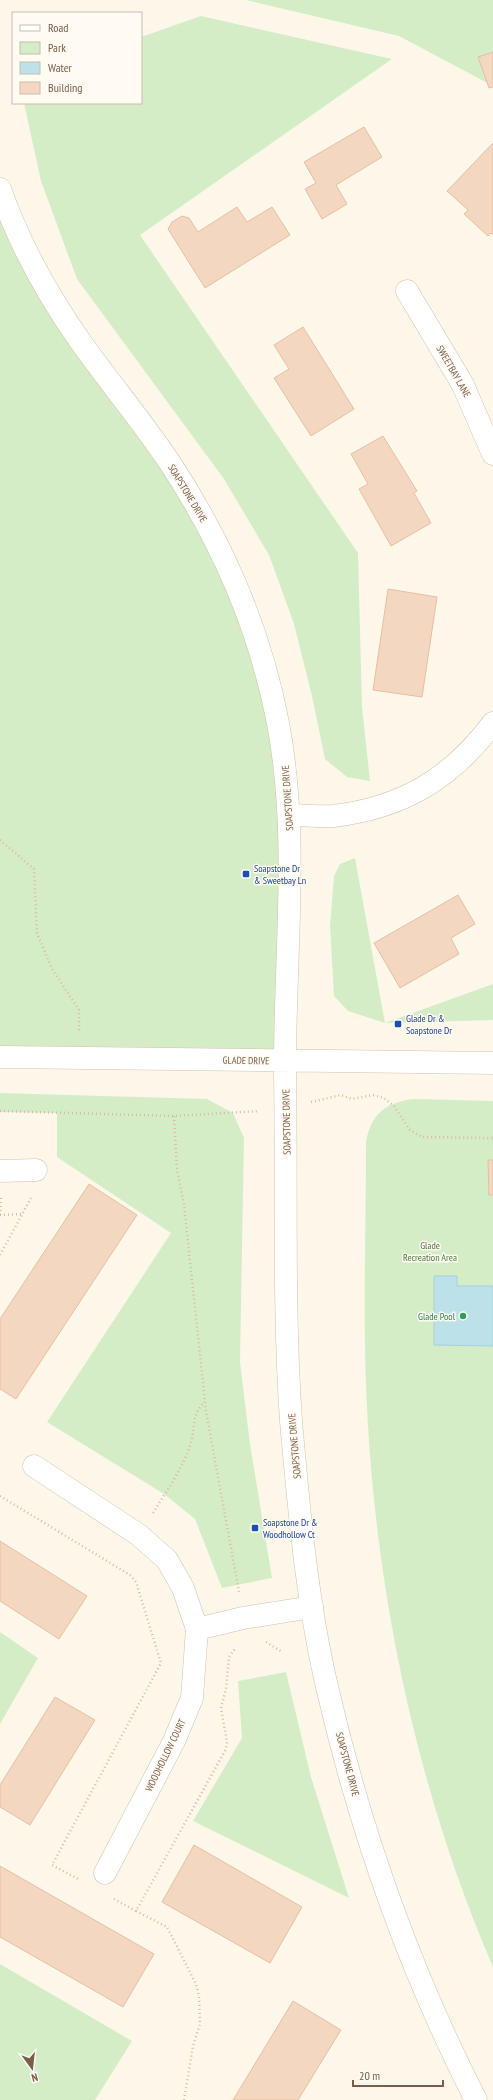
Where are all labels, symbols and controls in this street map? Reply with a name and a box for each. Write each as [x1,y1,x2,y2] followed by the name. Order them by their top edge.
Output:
[12,12,142,104] legend
[48,20,68,35] text: Road
[48,40,66,55] text: Park
[48,60,73,75] text: Water
[48,80,83,95] text: Building
[433,343,474,400] street label: SWEETBAY LANE
[165,462,210,525] street label: SOAPSTONE DRIVE
[279,765,296,831] street label: SOAPSTONE DRIVE
[254,862,306,887] place label: Soapstone Dr & Sweetbay Ln
[241,869,251,879] marker: Soapstone Dr & Sweetbay Ln
[406,1012,452,1037] place label: Glade Dr & Soapstone Dr
[393,1019,403,1029] marker: Glade Dr & Soapstone Dr
[222,1054,270,1067] street label: GLADE DRIVE
[279,1089,294,1155] street label: SOAPSTONE DRIVE
[403,1239,457,1264] park label: Glade Recreation Area
[418,1310,456,1323] place label: Glade Pool
[458,1311,468,1321] marker: Glade Pool
[285,1413,304,1479] street label: SOAPSTONE DRIVE
[263,1516,318,1541] place label: Soapstone Dr & Woodhollow Ct
[250,1523,260,1533] marker: Soapstone Dr & Woodhollow Ct
[142,1716,189,1794] street label: WOODHOLLOW COURT
[333,1731,362,1798] street label: SOAPSTONE DRIVE
[12,2048,52,2088] north arrow
[353,2062,443,2088] scale bar
[359,2068,380,2083] text: 20 m
[30,2070,39,2085] text: N

